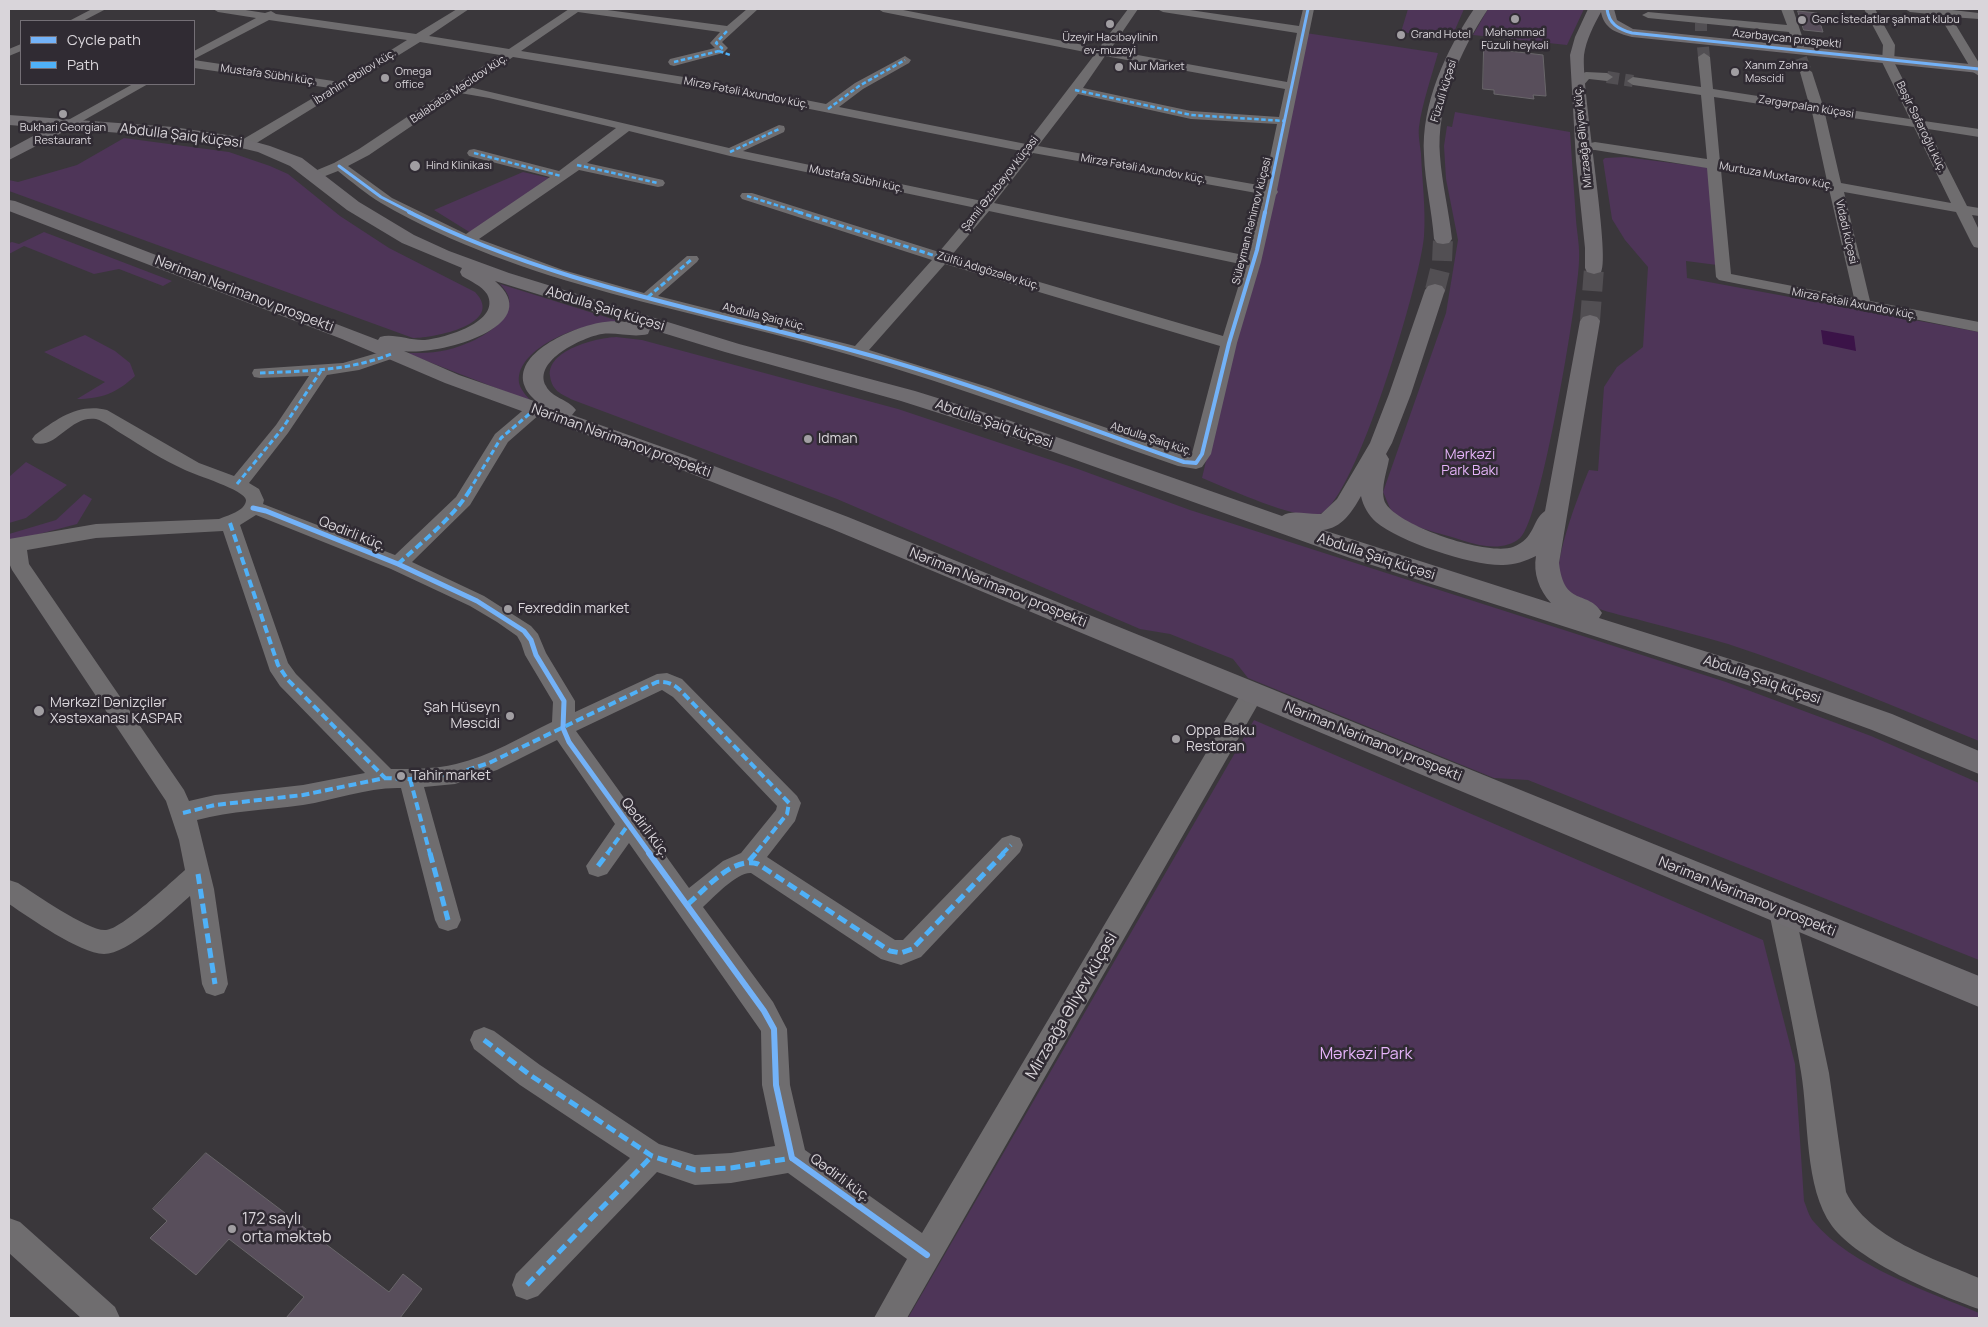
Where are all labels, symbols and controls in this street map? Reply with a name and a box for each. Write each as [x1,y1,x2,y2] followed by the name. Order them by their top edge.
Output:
[1509,13,1521,25] marker: Məhəmməd Füzuli heykəli
[1812,13,1960,27] place label: Gənc İstedatlar şahmat klubu
[1796,14,1808,26] marker: Gənc İstedatlar şahmat klubu
[1104,18,1116,30] marker: Üzeyir Hacıbəylinin ev-muzeyi
[20,20,195,85] legend
[1481,26,1549,52] place label: Məhəmməd Füzuli heykəli
[1732,27,1842,51] street label: Azərbaycan prospekti
[1411,28,1471,42] place label: Grand Hotel
[67,29,141,50] text: Cycle path
[1395,29,1407,41] marker: Grand Hotel
[1062,31,1158,57] place label: Üzeyir Hacıbəylinin ev-muzeyi
[312,46,398,108] street label: İbrahim Əbilov küç.
[408,52,510,126] street label: Balababa Məcidov küç.
[67,54,99,75] text: Path
[1428,58,1460,124] street label: Füzuli küçəsi
[1745,59,1808,85] place label: Xanım Zəhra Məscidi
[1129,60,1185,74] place label: Nur Market
[1113,61,1125,73] marker: Nur Market
[220,62,316,88] street label: Mustafa Sübhi küç.
[395,65,431,91] place label: Omega office
[1729,66,1741,78] marker: Xanım Zəhra Məscidi
[379,72,391,84] marker: Omega office
[683,74,809,112] street label: Mirzə Fətəli Axundov küç.
[1893,79,1949,175] street label: Bəşir Səfəroğlu küç.
[1571,86,1595,188] street label: Mirzəağa Əliyev küç.
[1757,93,1855,121] street label: Zərgərpalan küçəsi
[57,108,69,120] marker: Bukhari Georgian Restaurant
[119,120,243,152] street label: Abdulla Şaiq küçəsi
[20,121,106,147] place label: Bukhari Georgian Restaurant
[959,134,1041,234] street label: Şamil Əzizbəyov küçəsi
[1080,152,1206,186] street label: Mirzə Fətəli Axundov küç.
[1230,156,1274,286] street label: Süleyman Rəhimov küçəsi
[408,159,422,173] marker: Hind Klinikası
[426,159,492,173] place label: Hind Klinikası
[1718,160,1834,192] street label: Murtuza Muxtarov küç.
[808,163,904,195] street label: Mustafa Sübhi küç.
[1832,199,1860,265] street label: Vidadi küçəsi
[935,249,1041,293] street label: Zülfü Adıgözələv küç.
[152,252,336,336] street label: Nəriman Nərimanov prospekti
[544,283,666,335] street label: Abdulla Şaiq küçəsi
[1791,285,1917,323] street label: Mirzə Fətəli Axundov küç.
[721,300,807,334] street label: Abdulla Şaiq küç.
[933,396,1055,452] street label: Abdulla Şaiq küçəsi
[529,401,713,481] street label: Nəriman Nərimanov prospekti
[1109,420,1193,458] street label: Abdulla Şaiq küç.
[818,431,858,447] place label: Idman
[802,433,814,445] marker: Idman
[1441,447,1499,480] park label: Mərkəzi Park Bakı
[316,513,388,555] street label: Qədirli küç.
[1315,530,1437,584] street label: Abdulla Şaiq küçəsi
[907,545,1089,631] street label: Nəriman Nərimanov prospekti
[518,601,629,617] place label: Fexreddin market
[502,603,514,615] marker: Fexreddin market
[1701,652,1823,708] street label: Abdulla Şaiq küçəsi
[50,695,182,728] place label: Mərkəzi Dənizçilər Xəstəxanası KASPAR
[1282,699,1464,785] street label: Nəriman Nərimanov prospekti
[423,700,500,732] place label: Şah Hüseyn Məscidi
[32,704,46,718] marker: Mərkəzi Dənizçilər Xəstəxanası KASPAR
[504,710,516,722] marker: Şah Hüseyn Məscidi
[1186,723,1255,756] place label: Oppa Baku Restoran
[1170,733,1182,745] marker: Oppa Baku Restoran
[411,768,491,784] place label: Tahir market
[395,770,407,782] marker: Tahir market
[617,795,673,861] street label: Qədirli küç.
[1656,854,1838,940] street label: Nəriman Nərimanov prospekti
[1022,929,1122,1083] street label: Mirzəağa Əliyev küçəsi
[1320,1045,1412,1065] park label: Mərkəzi Park
[807,1150,873,1206] street label: Qədirli küç.
[242,1210,331,1248] place label: 172 saylı orta məktəb
[226,1223,238,1235] marker: 172 saylı orta məktəb

